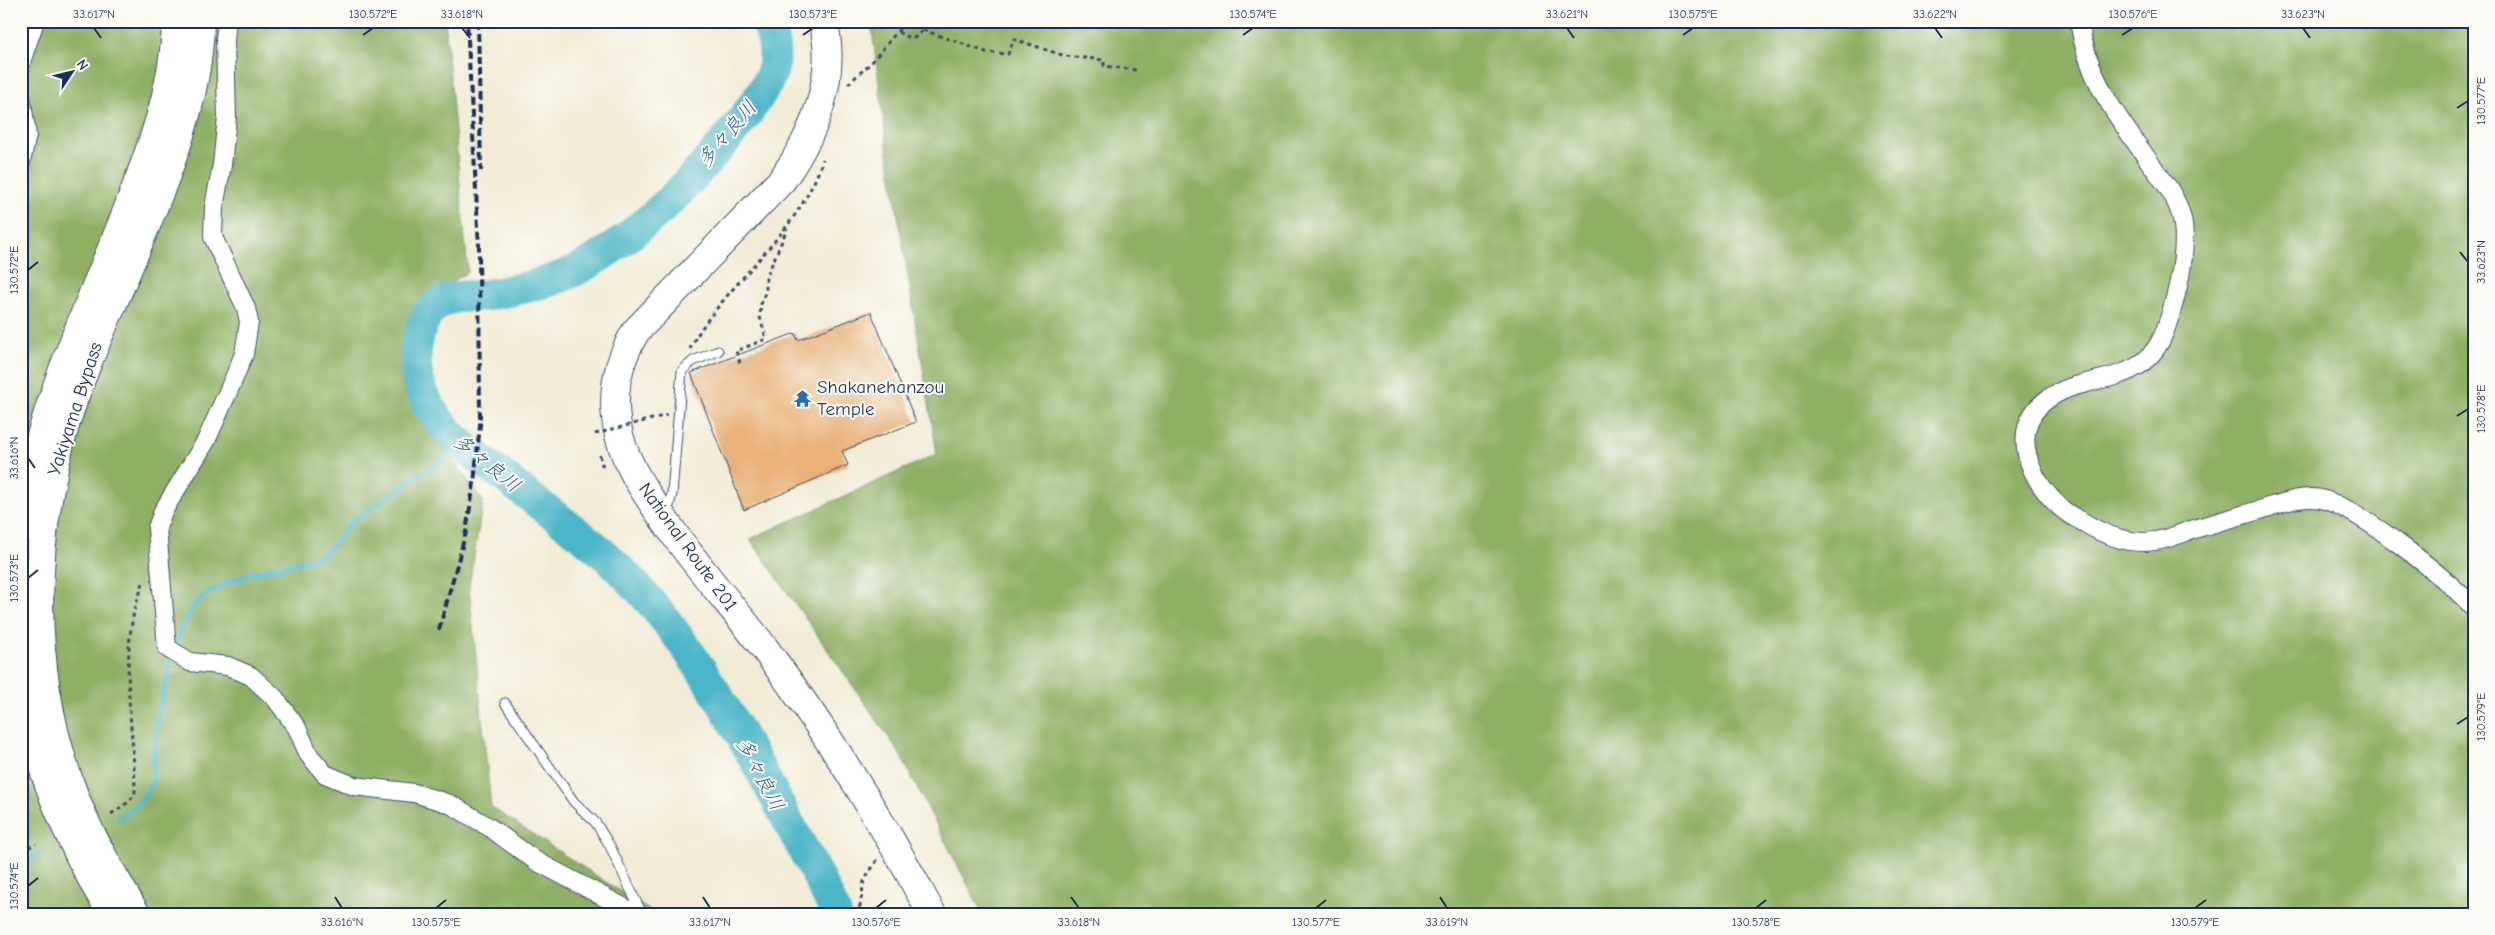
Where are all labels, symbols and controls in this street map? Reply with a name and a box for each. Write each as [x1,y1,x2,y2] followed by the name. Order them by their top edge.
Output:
[73,7,115,21] text: 33.617°N
[349,7,397,21] text: 130.572°E
[441,7,483,21] text: 33.618°N
[789,7,837,21] text: 130.573°E
[1229,7,1277,21] text: 130.574°E
[1546,7,1588,21] text: 33.621°N
[1669,7,1717,21] text: 130.575°E
[1913,7,1957,21] text: 33.622°N
[2109,7,2157,21] text: 130.576°E
[2281,7,2325,21] text: 33.623°N
[48,48,98,98] north arrow
[73,56,92,73] text: N
[2474,77,2488,125] text: 130.577°E
[692,96,762,172] water label: 多々良川
[2474,240,2488,284] text: 33.623°N
[7,246,21,294] text: 130.572°E
[43,339,107,479] street label: Yakiyama Bypass
[817,376,944,420] place label: Shakanehanzou Temple
[2474,385,2488,433] text: 130.578°E
[793,388,813,408] temple icon: Shakanehanzou Temple
[449,429,525,497] water label: 多々良川
[7,437,21,479] text: 33.616°N
[634,478,742,616] street label: National Route 201
[7,554,21,602] text: 130.573°E
[2474,693,2488,741] text: 130.579°E
[731,733,789,815] water label: 多々良川
[7,862,21,910] text: 130.574°E
[321,915,363,929] text: 33.616°N
[412,915,460,929] text: 130.575°E
[689,915,731,929] text: 33.617°N
[852,915,900,929] text: 130.576°E
[1058,915,1100,929] text: 33.618°N
[1292,915,1340,929] text: 130.577°E
[1426,915,1468,929] text: 33.619°N
[1732,915,1780,929] text: 130.578°E
[2171,915,2219,929] text: 130.579°E

